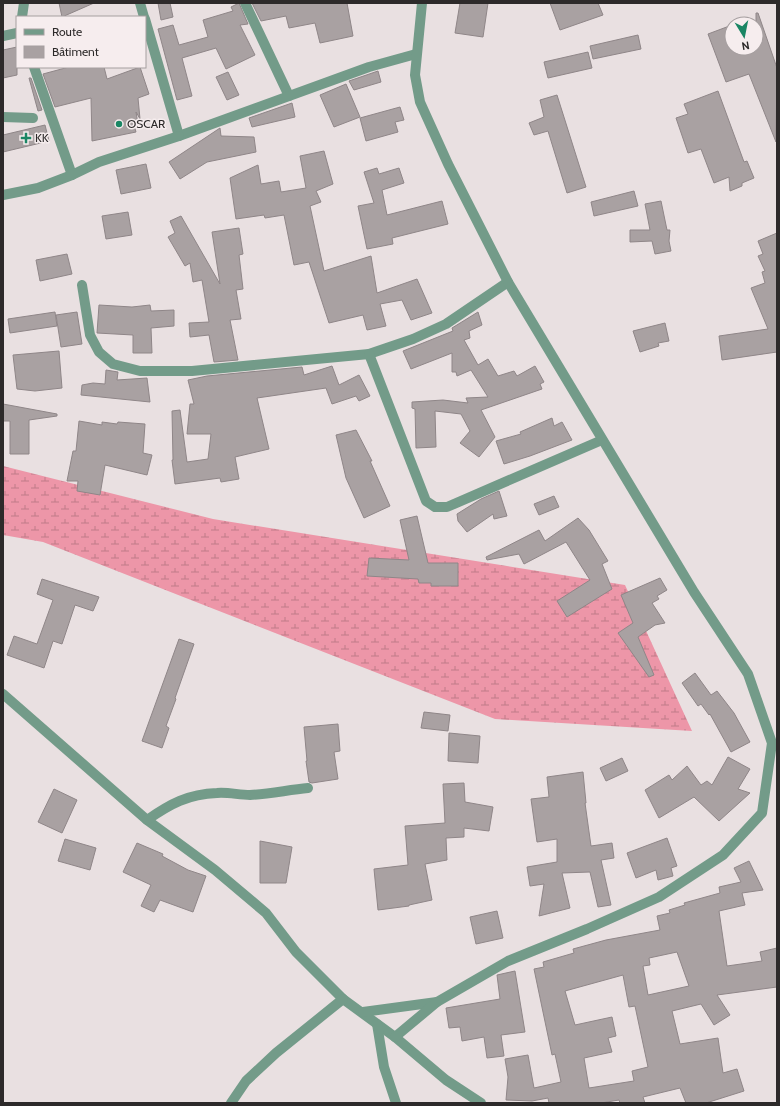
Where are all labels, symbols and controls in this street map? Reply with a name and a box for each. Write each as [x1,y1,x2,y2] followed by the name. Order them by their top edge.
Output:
[16,16,146,68] legend
[724,16,764,56] north arrow
[52,24,82,39] text: Route
[741,38,751,53] text: N
[52,44,99,59] text: Bâtiment
[127,116,166,131] place label: OSCAR
[114,119,124,129] marker: OSCAR
[35,130,49,145] place label: KK
[20,132,32,144] marker: KK

